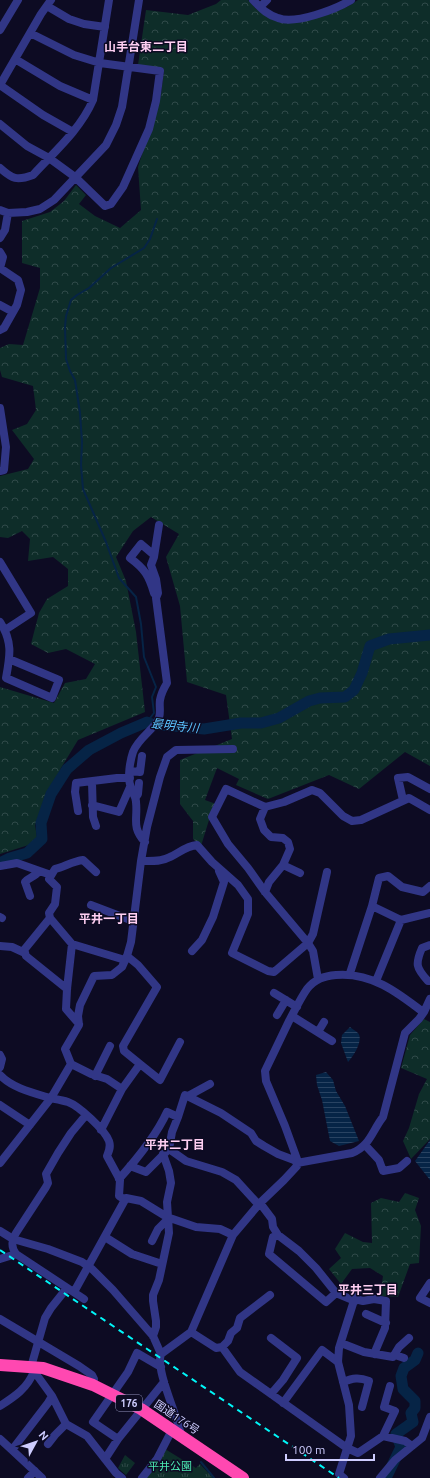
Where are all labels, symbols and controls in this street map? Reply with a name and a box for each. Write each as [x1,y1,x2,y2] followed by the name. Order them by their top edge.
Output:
[104,40,188,53] district label: 山手台東二丁目
[150,717,202,735] water label: 最明寺川
[79,912,139,925] district label: 平井一丁目
[145,1138,205,1151] district label: 平井二丁目
[338,1283,398,1296] district label: 平井三丁目
[116,1395,142,1411] road number: 176
[152,1398,202,1436] street label: 国道176号
[16,1422,56,1462] north arrow
[36,1429,51,1443] text: N
[286,1436,374,1462] scale bar
[292,1443,325,1456] text: 100 m
[148,1460,192,1472] park label: 平井公園

